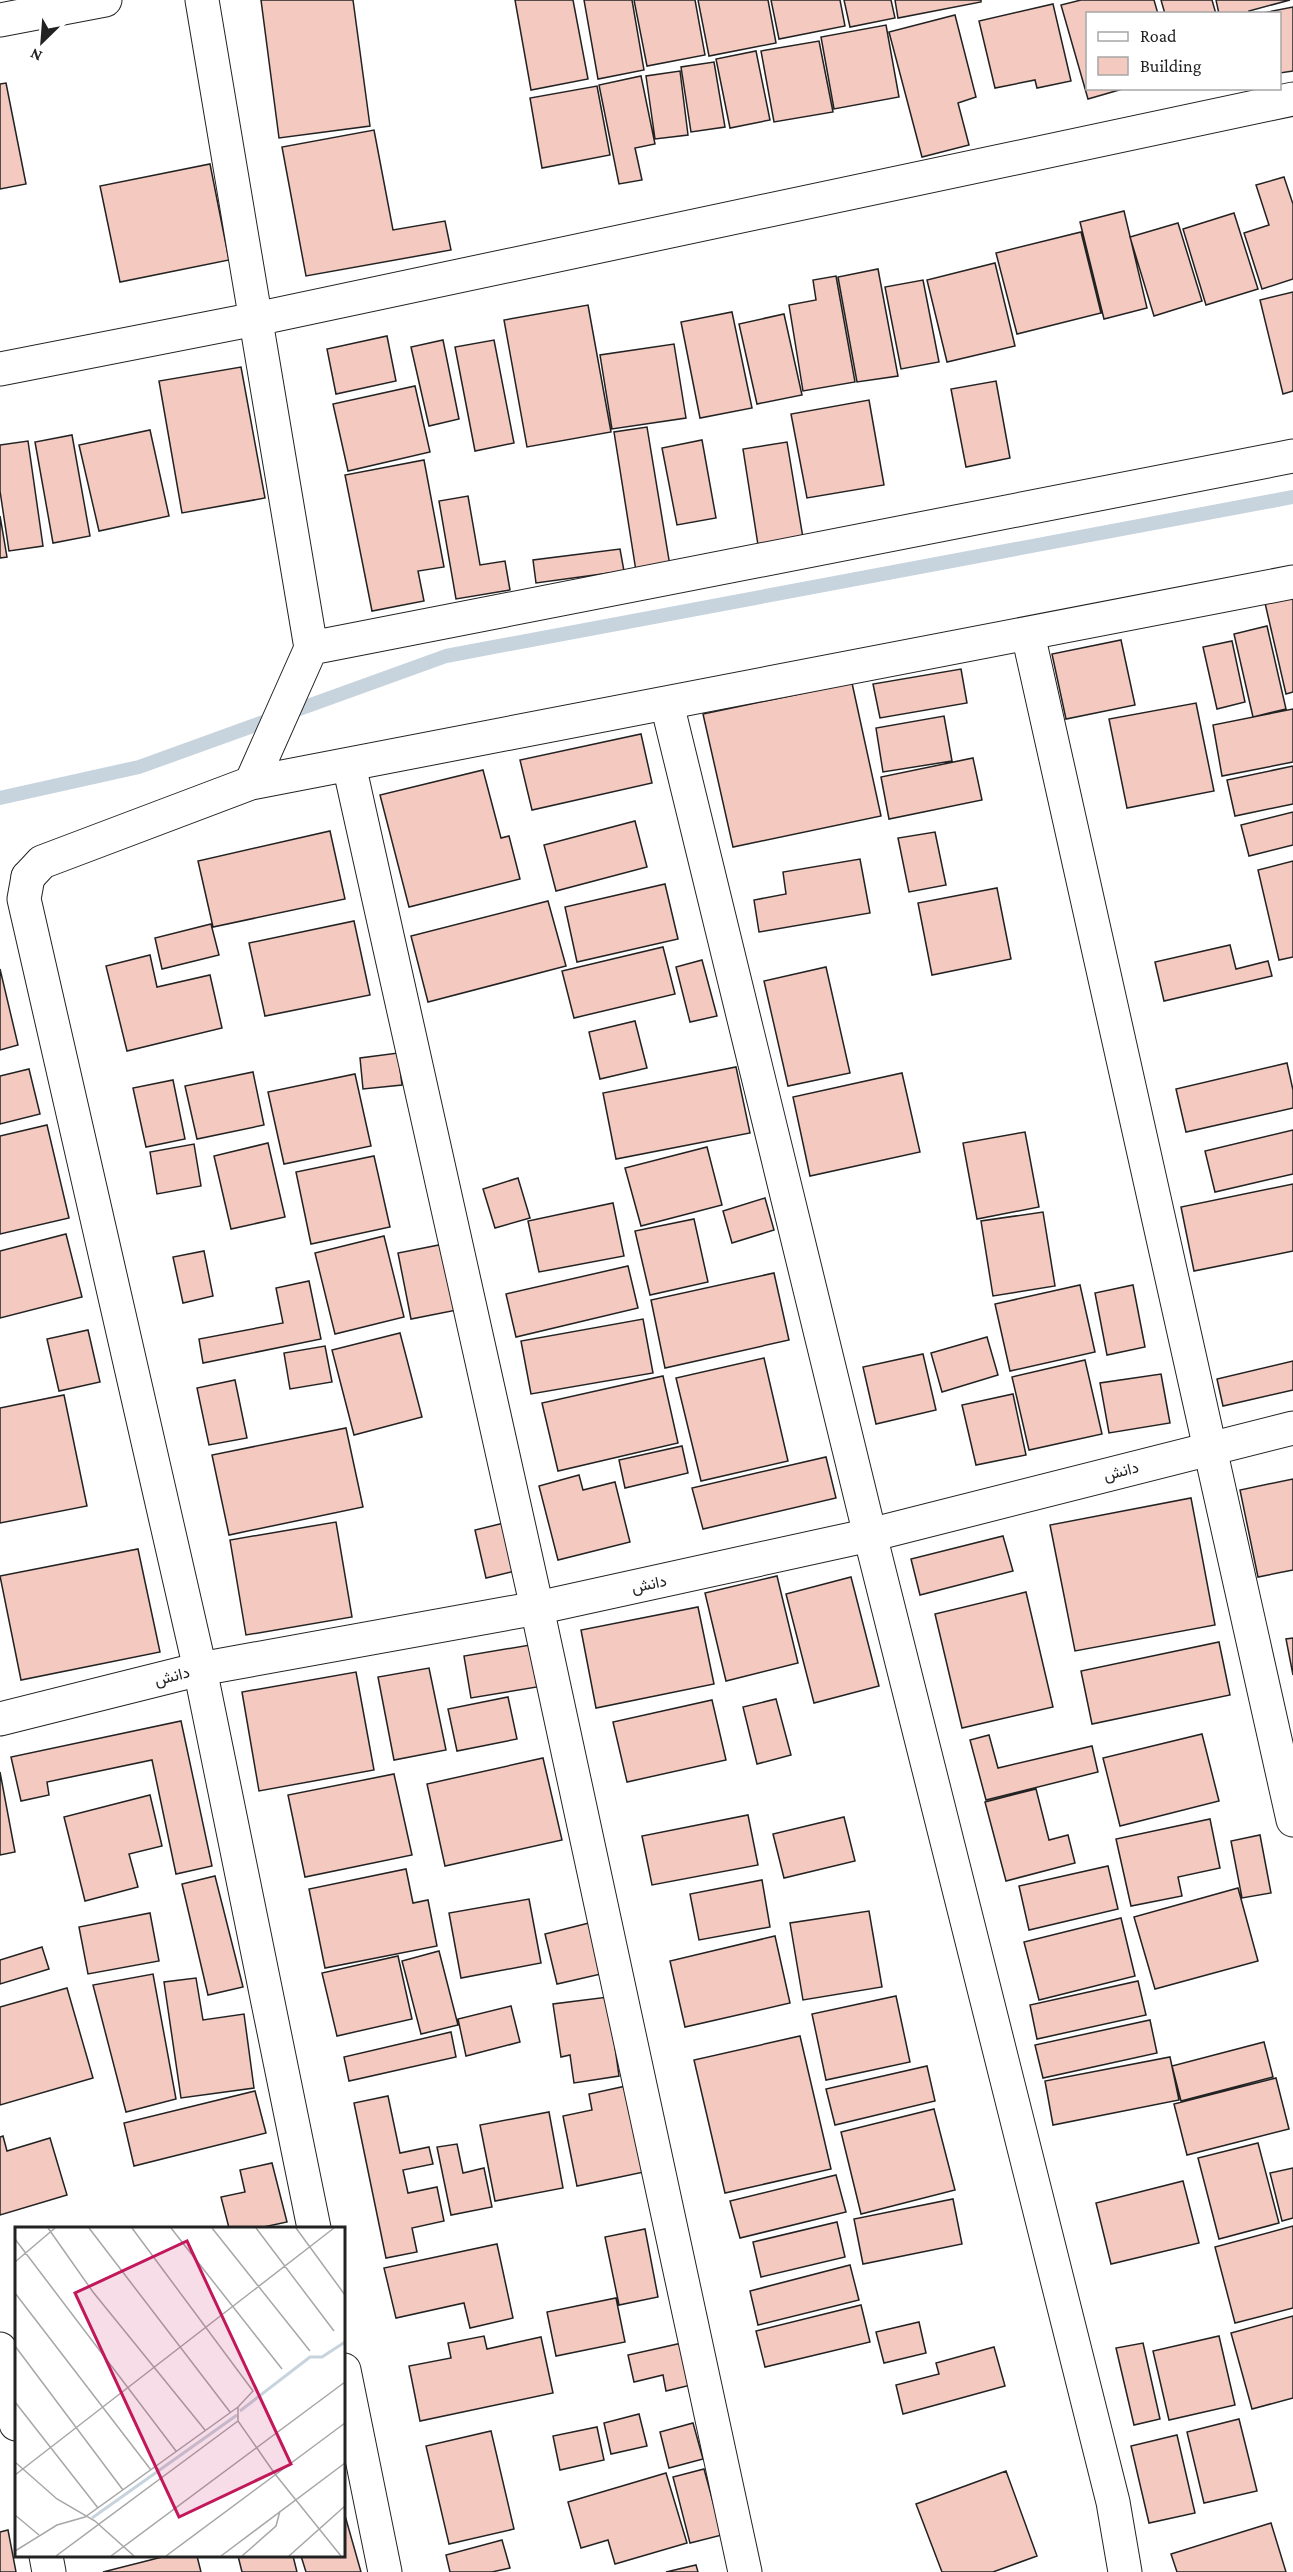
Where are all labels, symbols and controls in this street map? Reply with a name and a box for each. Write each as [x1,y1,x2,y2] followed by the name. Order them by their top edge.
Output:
[12,12,72,72] north arrow
[1086,12,1281,90] legend
[1140,26,1177,46] text: Road
[27,45,44,65] text: N
[1140,56,1202,76] text: Building
[1102,1458,1141,1486] street label: دانش
[630,1572,669,1598] street label: دانش
[153,1663,192,1691] street label: دانش
[15,2227,345,2557] inset map

